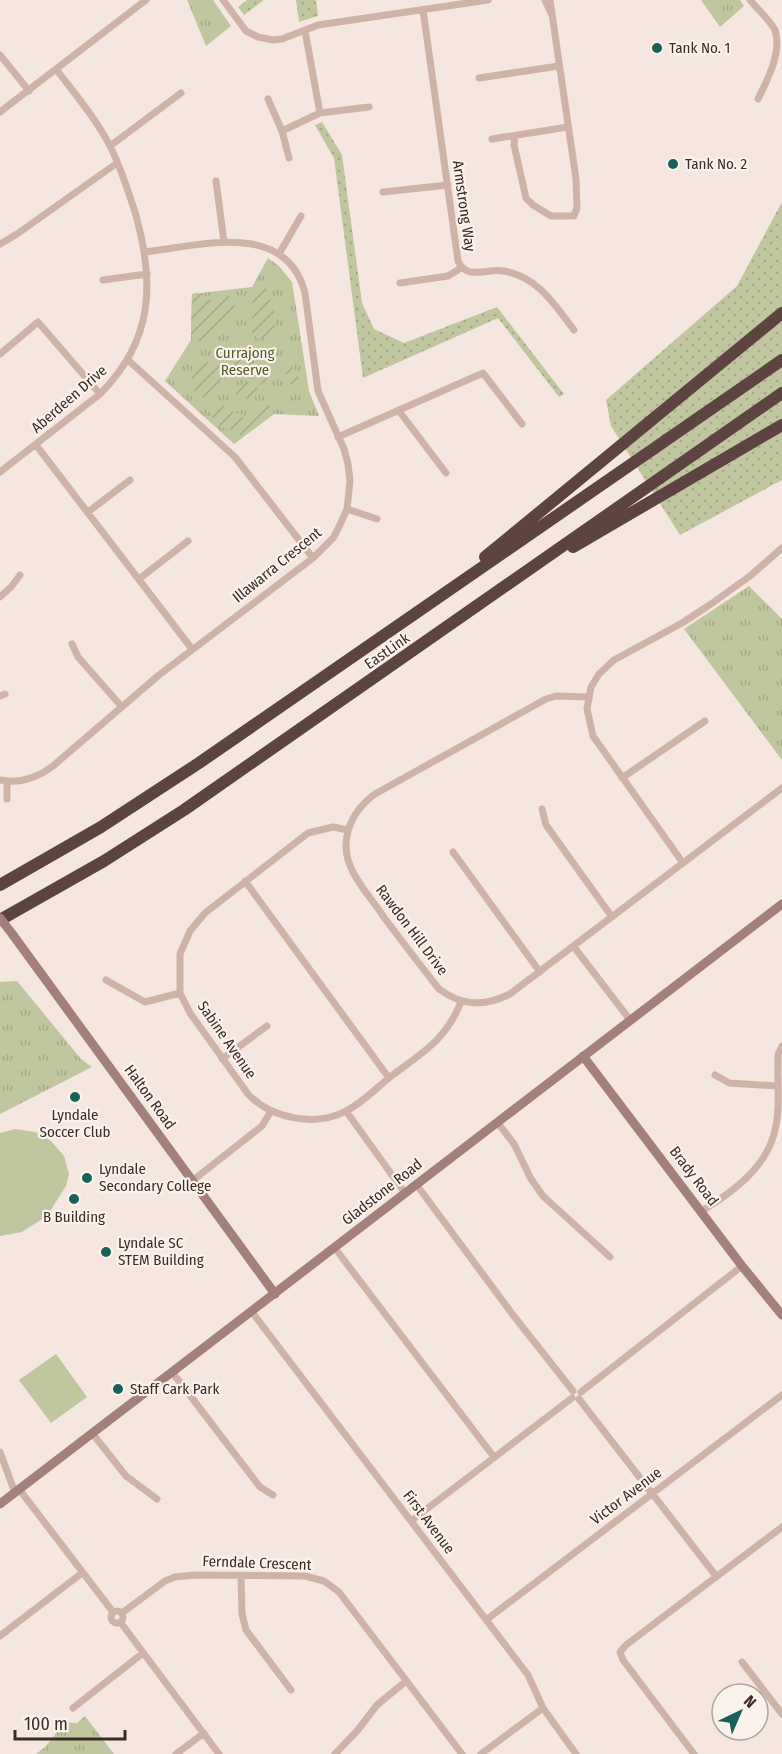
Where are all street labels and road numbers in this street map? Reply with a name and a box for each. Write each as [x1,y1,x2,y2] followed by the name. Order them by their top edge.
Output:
[449,159,479,253] street label: Armstrong Way
[28,361,110,437] street label: Aberdeen Drive
[229,524,325,606] street label: Illawarra Crescent
[361,629,413,673] street label: EastLink
[372,881,452,979] street label: Rawdon Hill Drive
[194,998,260,1082] street label: Sabine Avenue
[121,1061,179,1133] street label: Halton Road
[666,1143,722,1209] street label: Brady Road
[338,1155,426,1229] street label: Gladstone Road
[587,1463,665,1529] street label: Victor Avenue
[399,1487,459,1557] street label: First Avenue
[202,1552,312,1574] street label: Ferndale Crescent

